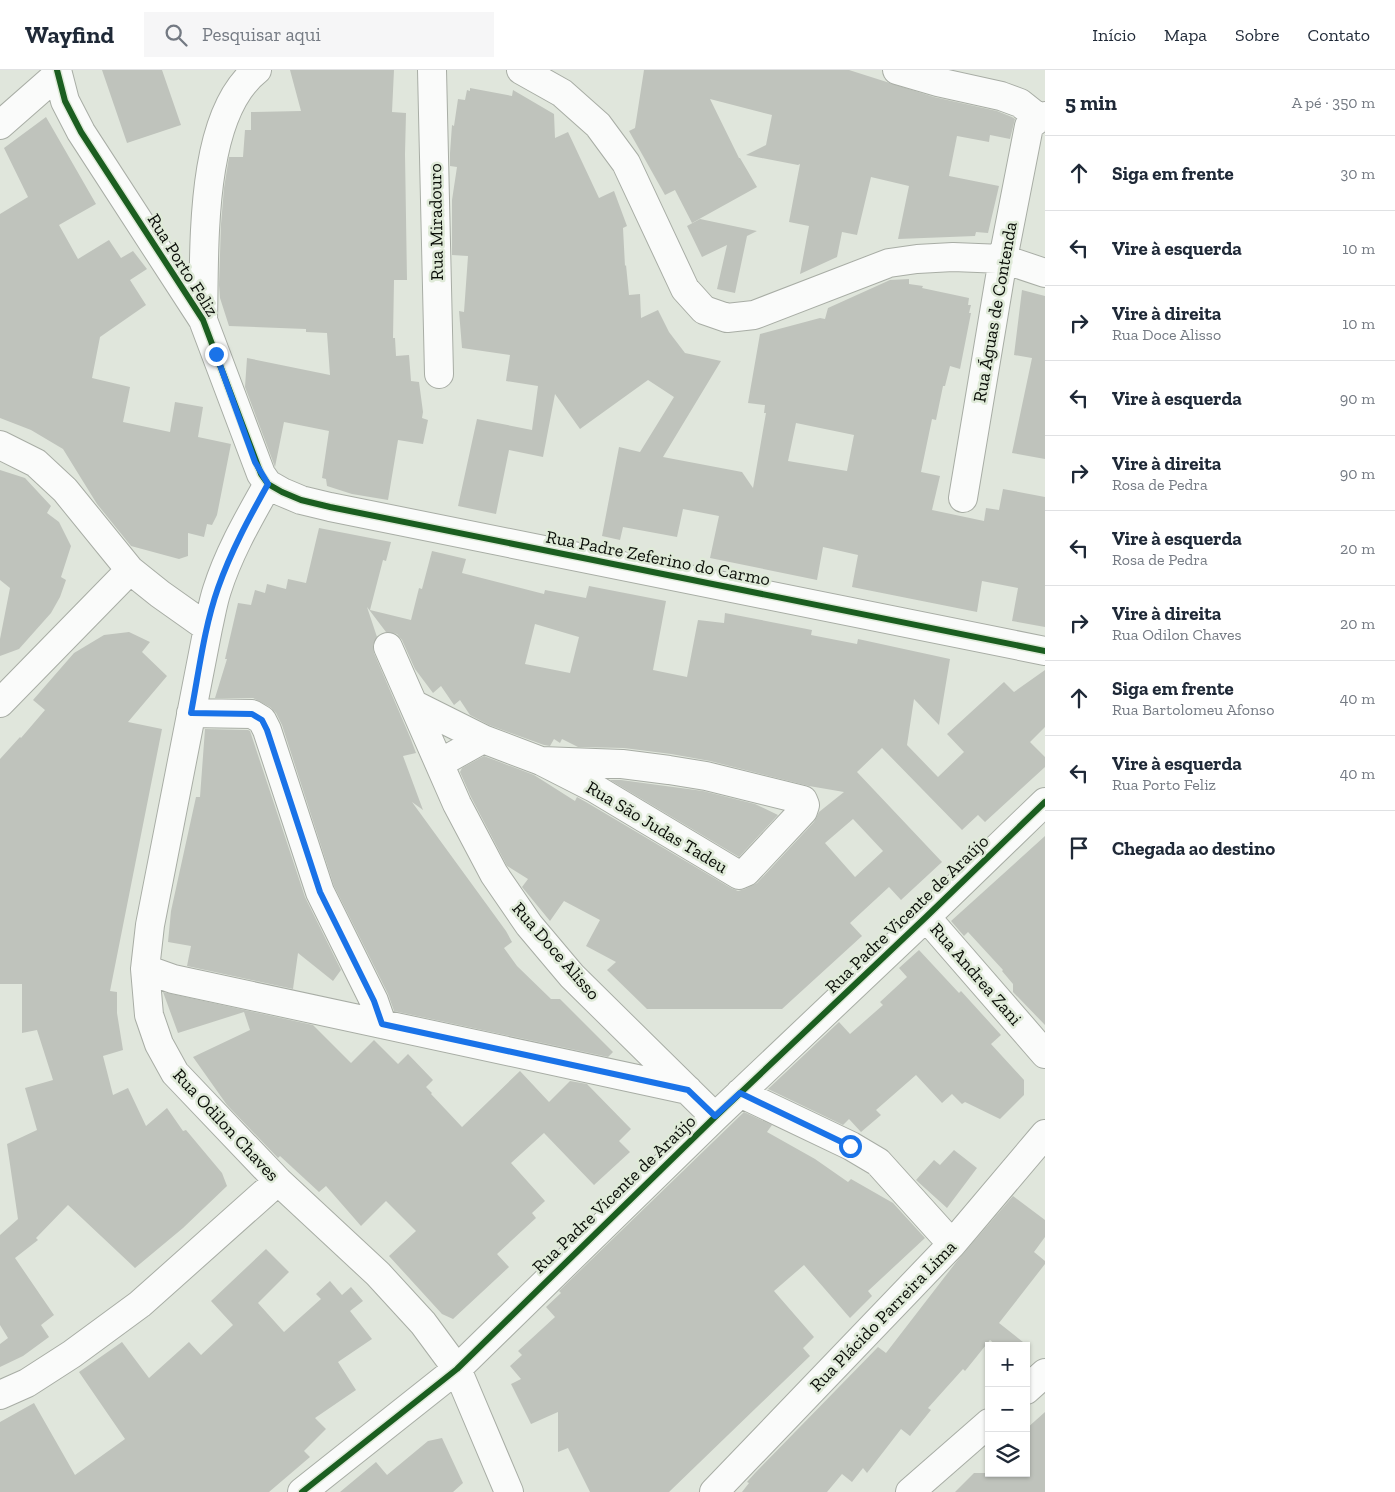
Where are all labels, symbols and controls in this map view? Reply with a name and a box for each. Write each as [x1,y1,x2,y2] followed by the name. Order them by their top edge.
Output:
[144,12,494,57] search box
[25,20,114,49] text: Wayfind
[162,21,190,49] icon: search
[202,23,321,46] text: Pesquisar aqui
[1092,24,1136,46] text: Início
[1164,24,1207,46] text: Mapa
[1235,24,1280,46] text: Sobre
[1308,24,1370,46] text: Contato
[1065,90,1117,115] text: 5 min
[1292,93,1375,112] text: A pé · 350 m
[1065,159,1093,187] icon: ahead
[1112,162,1234,185] text: Siga em frente
[424,163,448,281] street label: Rua Miradouro
[1341,164,1375,183] text: 30 m
[143,210,223,320] street label: Rua Porto Feliz
[968,220,1022,404] street label: Rua Águas de Contenda
[1065,234,1093,262] icon: left
[1112,237,1242,260] text: Vire à esquerda
[1342,239,1375,258] text: 10 m
[1112,302,1221,325] text: Vire à direita
[1065,309,1093,337] icon: right
[1342,314,1375,333] text: 10 m
[1112,325,1221,344] text: Rua Doce Alisso
[205,343,228,366] route end
[1065,384,1093,412] icon: left
[1112,387,1242,410] text: Vire à esquerda
[1340,389,1375,408] text: 90 m
[1112,452,1221,475] text: Vire à direita
[1065,459,1093,487] icon: right
[1340,464,1375,483] text: 90 m
[1112,475,1208,494] text: Rosa de Pedra
[544,525,772,591] street label: Rua Padre Zeferino do Carmo
[1112,527,1242,550] text: Vire à esquerda
[1065,534,1093,562] icon: left
[1340,539,1375,558] text: 20 m
[1112,550,1208,569] text: Rosa de Pedra
[1112,602,1221,625] text: Vire à direita
[1065,609,1093,637] icon: right
[1340,614,1375,633] text: 20 m
[1112,625,1242,644] text: Rua Odilon Chaves
[1112,677,1234,700] text: Siga em frente
[1065,684,1093,712] icon: ahead
[1340,689,1375,708] text: 40 m
[1112,700,1274,719] text: Rua Bartolomeu Afonso
[1112,752,1242,775] text: Vire à esquerda
[1065,759,1093,787] icon: left
[1340,764,1375,783] text: 40 m
[1112,775,1216,794] text: Rua Porto Feliz
[582,776,732,878] street label: Rua São Judas Tadeu
[821,830,993,998] street label: Rua Padre Vicente de Araújo
[1065,834,1093,862] icon: arrive
[1112,837,1275,860] text: Chegada ao destino
[507,897,605,1005] street label: Rua Doce Alisso
[926,918,1026,1030] street label: Rua Andrea Zani
[168,1064,284,1186] street label: Rua Odilon Chaves
[528,1110,700,1278] street label: Rua Padre Vicente de Araújo
[839,1135,862,1158] route start
[805,1236,961,1396] street label: Rua Plácido Parreira Lima
[985,1342,1030,1477] map controls
[985,1342,1030,1387] button: +
[985,1387,1030,1432] button: −
[985,1432,1030,1477] button: layers

